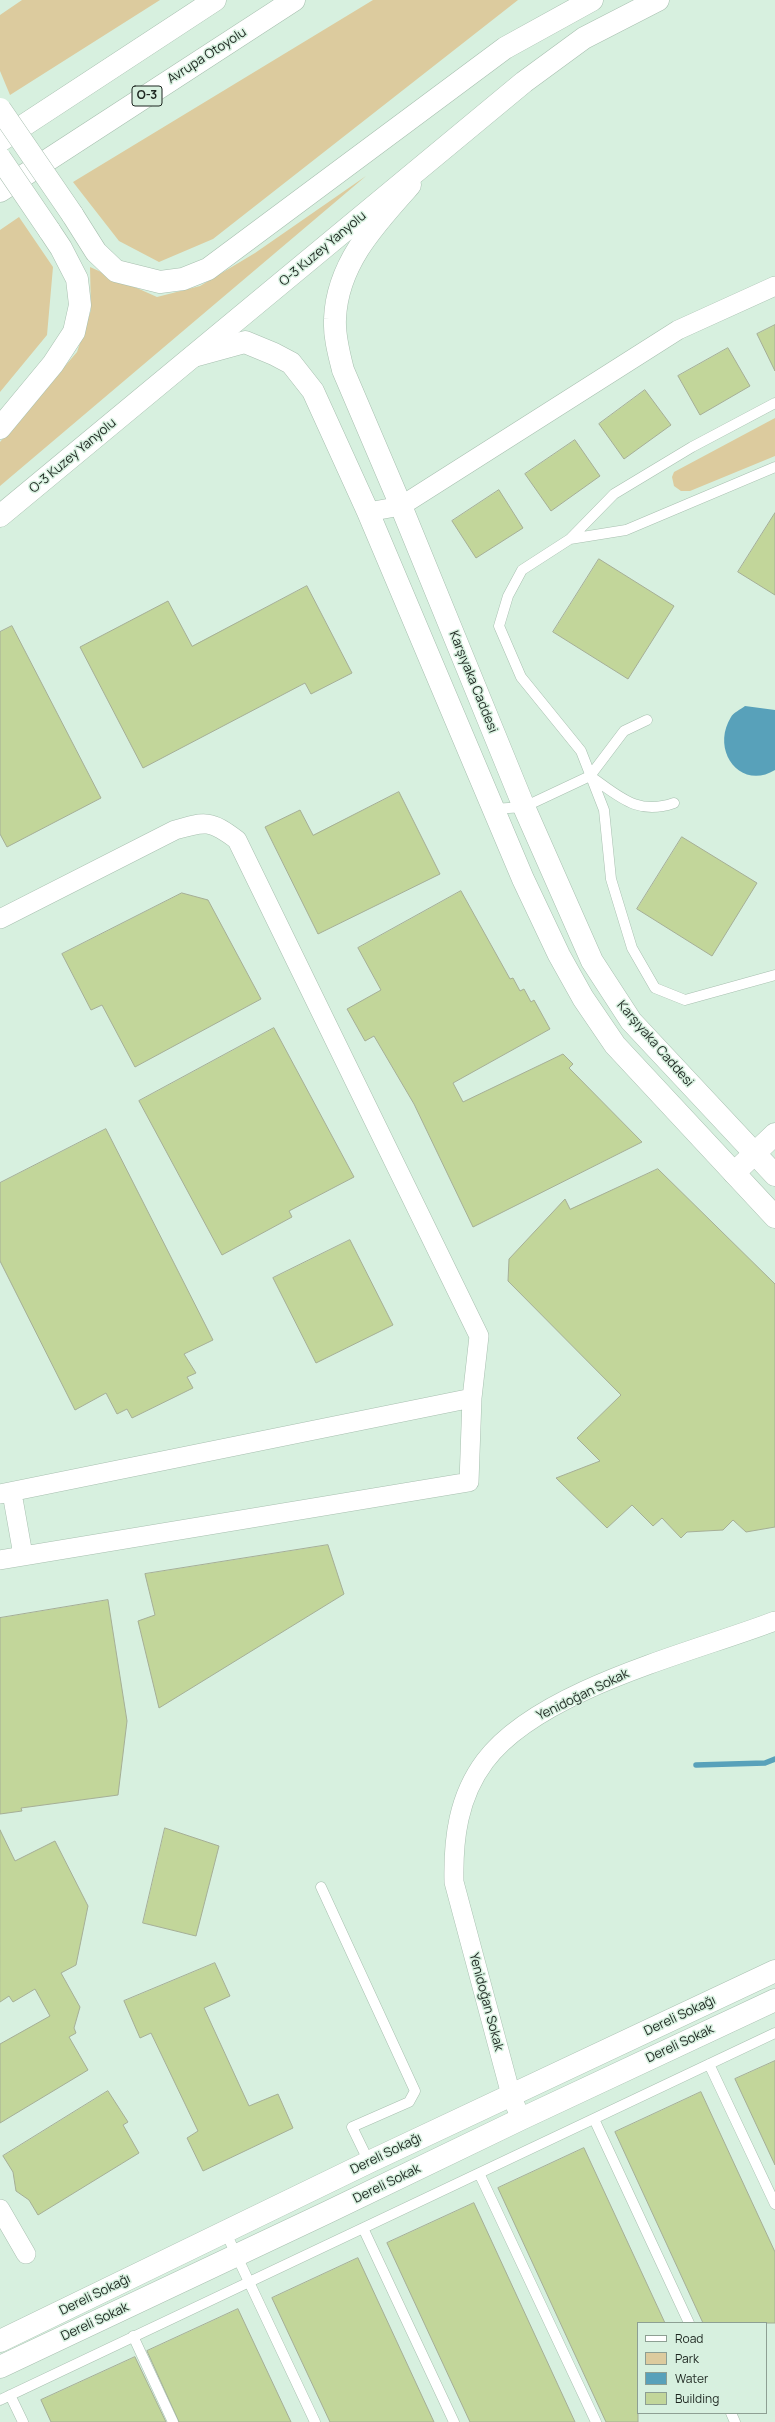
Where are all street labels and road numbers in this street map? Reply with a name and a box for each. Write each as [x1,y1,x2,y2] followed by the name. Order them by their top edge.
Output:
[165,25,249,87] street label: Avrupa Otoyolu
[132,86,162,106] road number: O-3
[276,208,370,290] street label: O-3 Kuzey Yanyolu
[26,415,120,497] street label: O-3 Kuzey Yanyolu
[445,629,501,735] street label: Karşıyaka Caddesi
[613,998,697,1090] street label: Karşıyaka Caddesi
[534,1666,632,1724] street label: Yenidoğan Sokak
[465,1951,507,2053] street label: Yenidoğan Sokak
[642,1993,718,2039] street label: Dereli Sokağı
[644,2022,716,2066] street label: Dereli Sokak
[348,2130,424,2178] street label: Dereli Sokağı
[351,2161,423,2207] street label: Dereli Sokak
[57,2271,133,2319] street label: Dereli Sokağı
[59,2300,131,2344] street label: Dereli Sokak

